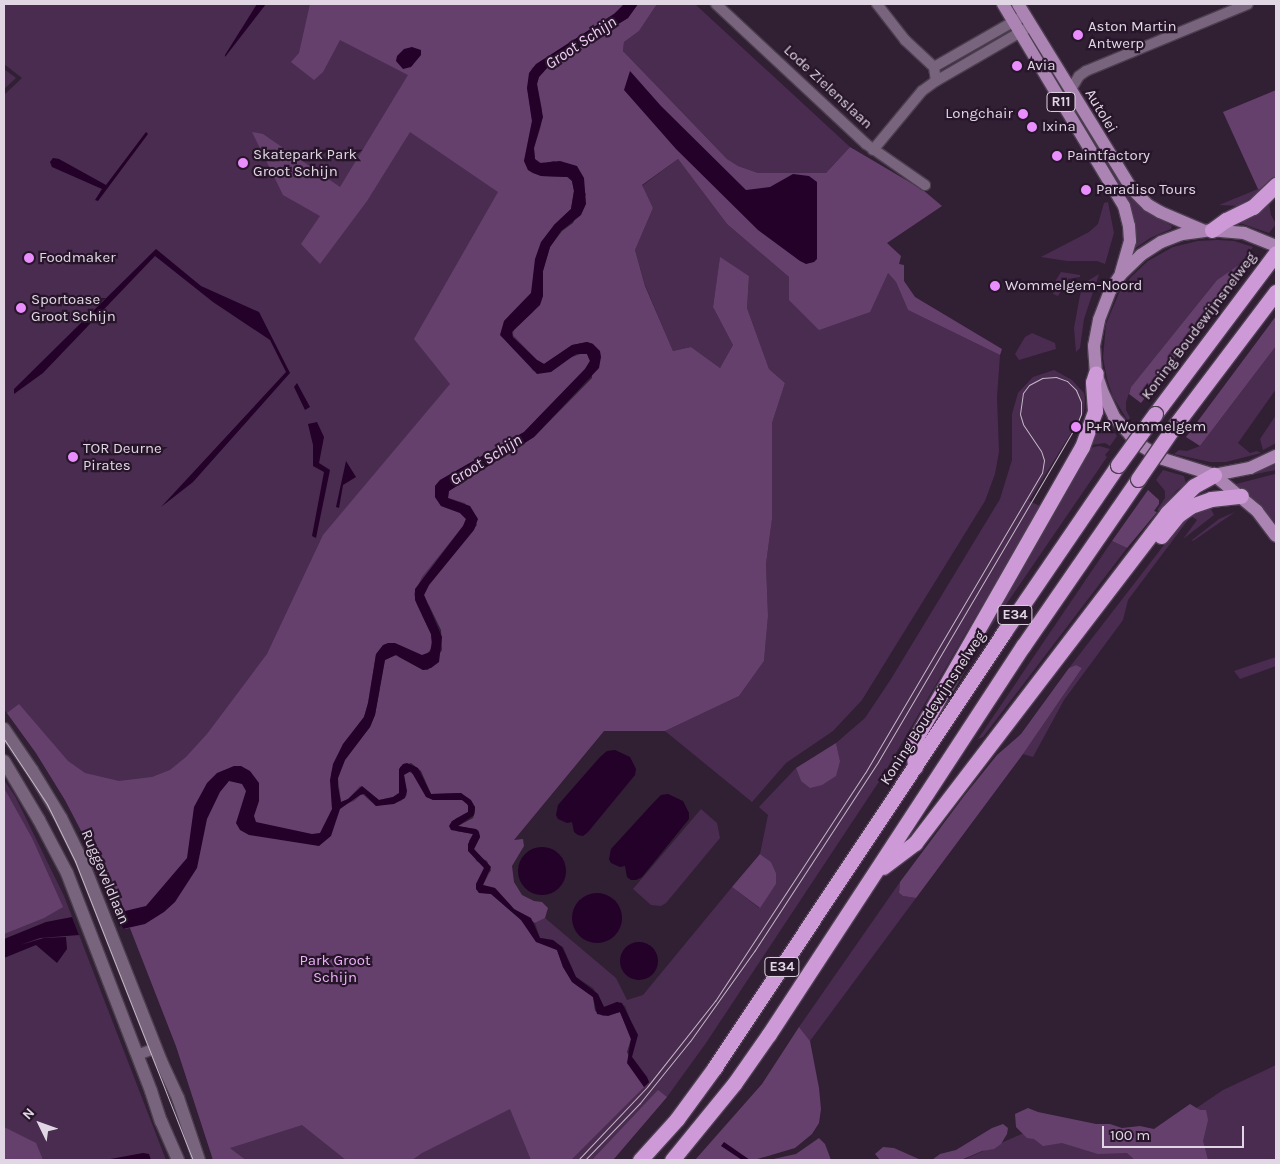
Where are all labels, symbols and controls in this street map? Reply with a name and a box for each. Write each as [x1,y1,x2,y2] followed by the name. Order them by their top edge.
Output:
[542,12,620,74] water label: Groot Schijn
[1088,17,1176,52] place label: Aston Martin Antwerp
[1072,29,1084,41] marker: Aston Martin Antwerp
[780,41,876,133] street label: Lode Zielenslaan
[1027,57,1056,75] place label: Avia
[1011,60,1023,72] marker: Avia
[1081,86,1121,136] street label: Autolei
[1046,90,1076,114] road number: R11
[945,105,1013,123] place label: Longchair
[1017,108,1029,120] marker: Longchair
[1042,118,1076,136] place label: Ixina
[1026,121,1038,133] marker: Ixina
[253,145,357,180] place label: Skatepark Park Groot Schijn
[1067,147,1150,165] place label: Paintfactory
[1051,150,1063,162] marker: Paintfactory
[237,157,249,169] marker: Skatepark Park Groot Schijn
[1096,181,1196,199] place label: Paradiso Tours
[1080,184,1092,196] marker: Paradiso Tours
[39,249,116,267] place label: Foodmaker
[1138,249,1260,403] street label: Koning Boudewijnsnelweg
[23,252,35,264] marker: Foodmaker
[1005,277,1142,295] place label: Wommelgem-Noord
[989,280,1001,292] marker: Wommelgem-Noord
[31,290,116,325] place label: Sportoase Groot Schijn
[15,302,27,314] marker: Sportoase Groot Schijn
[1086,418,1206,436] place label: P+R Wommelgem
[1070,421,1082,433] marker: P+R Wommelgem
[446,430,526,490] water label: Groot Schijn
[83,439,162,474] place label: TOR Deurne Pirates
[67,451,79,463] marker: TOR Deurne Pirates
[996,604,1034,626] road number: E34
[876,628,990,788] street label: Koning Boudewijnsnelweg
[77,827,133,927] street label: Ruggeveldlaan
[299,951,371,986] park label: Park Groot Schijn
[763,956,801,979] road number: E34
[15,1099,65,1149] north arrow
[19,1104,38,1123] text: N
[1105,1116,1248,1148] scale bar
[1110,1126,1150,1144] text: 100 m

